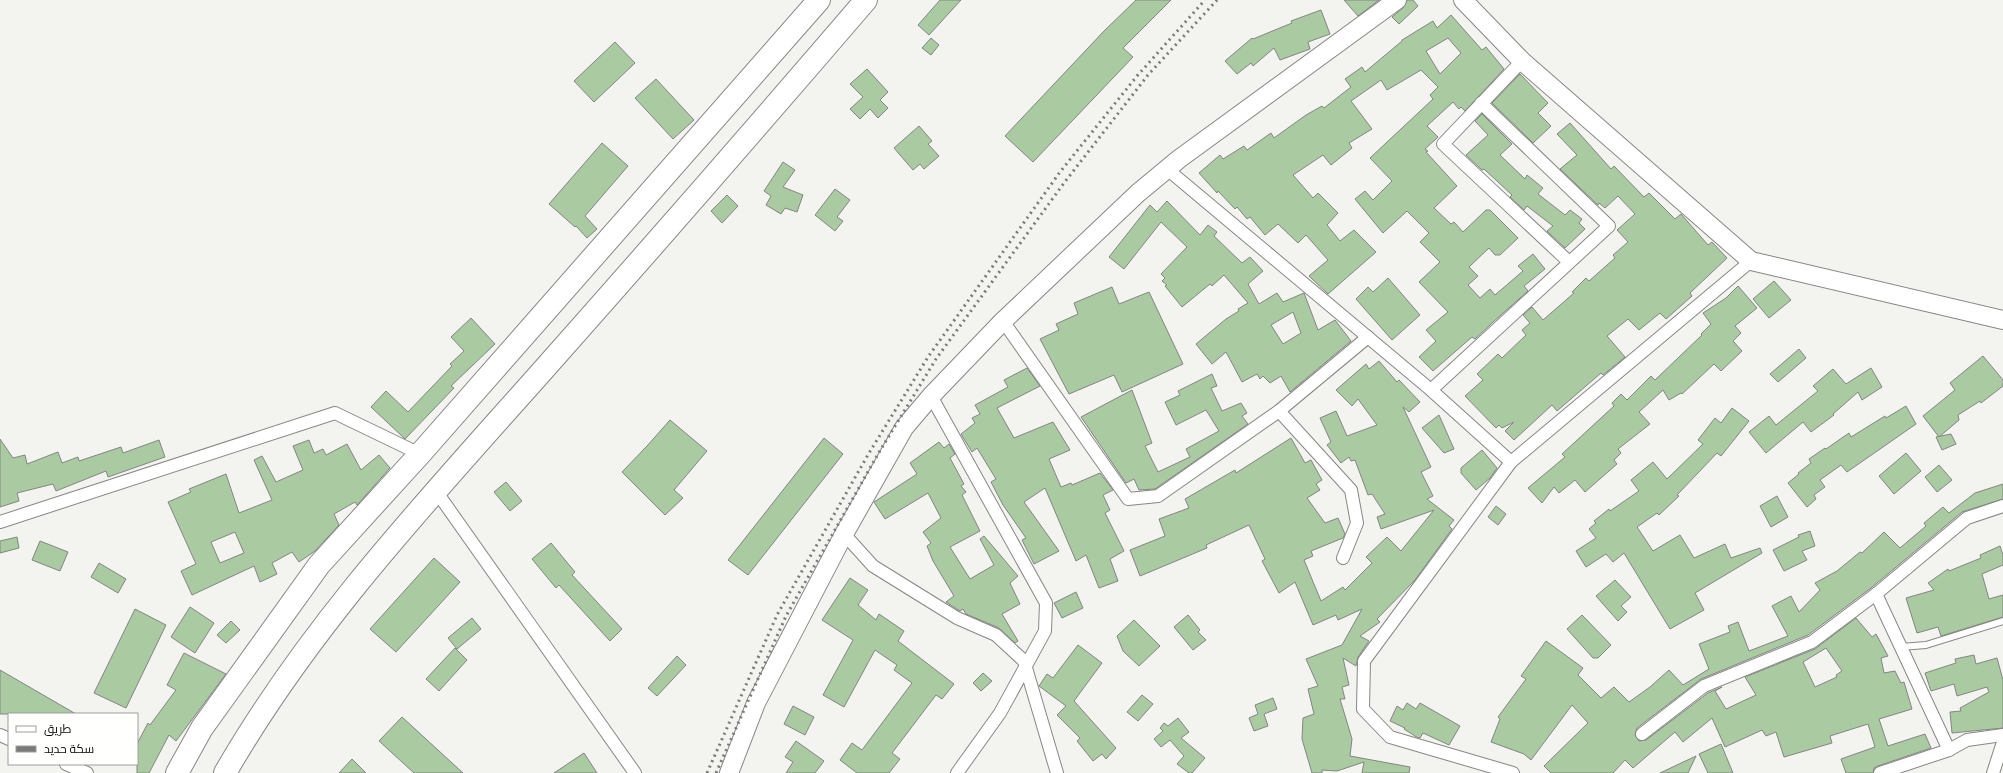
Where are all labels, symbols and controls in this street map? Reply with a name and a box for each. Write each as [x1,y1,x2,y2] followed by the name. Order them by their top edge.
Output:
[8,713,138,765] legend
[44,721,72,736] text: طريق
[44,741,94,756] text: سكة حديد

